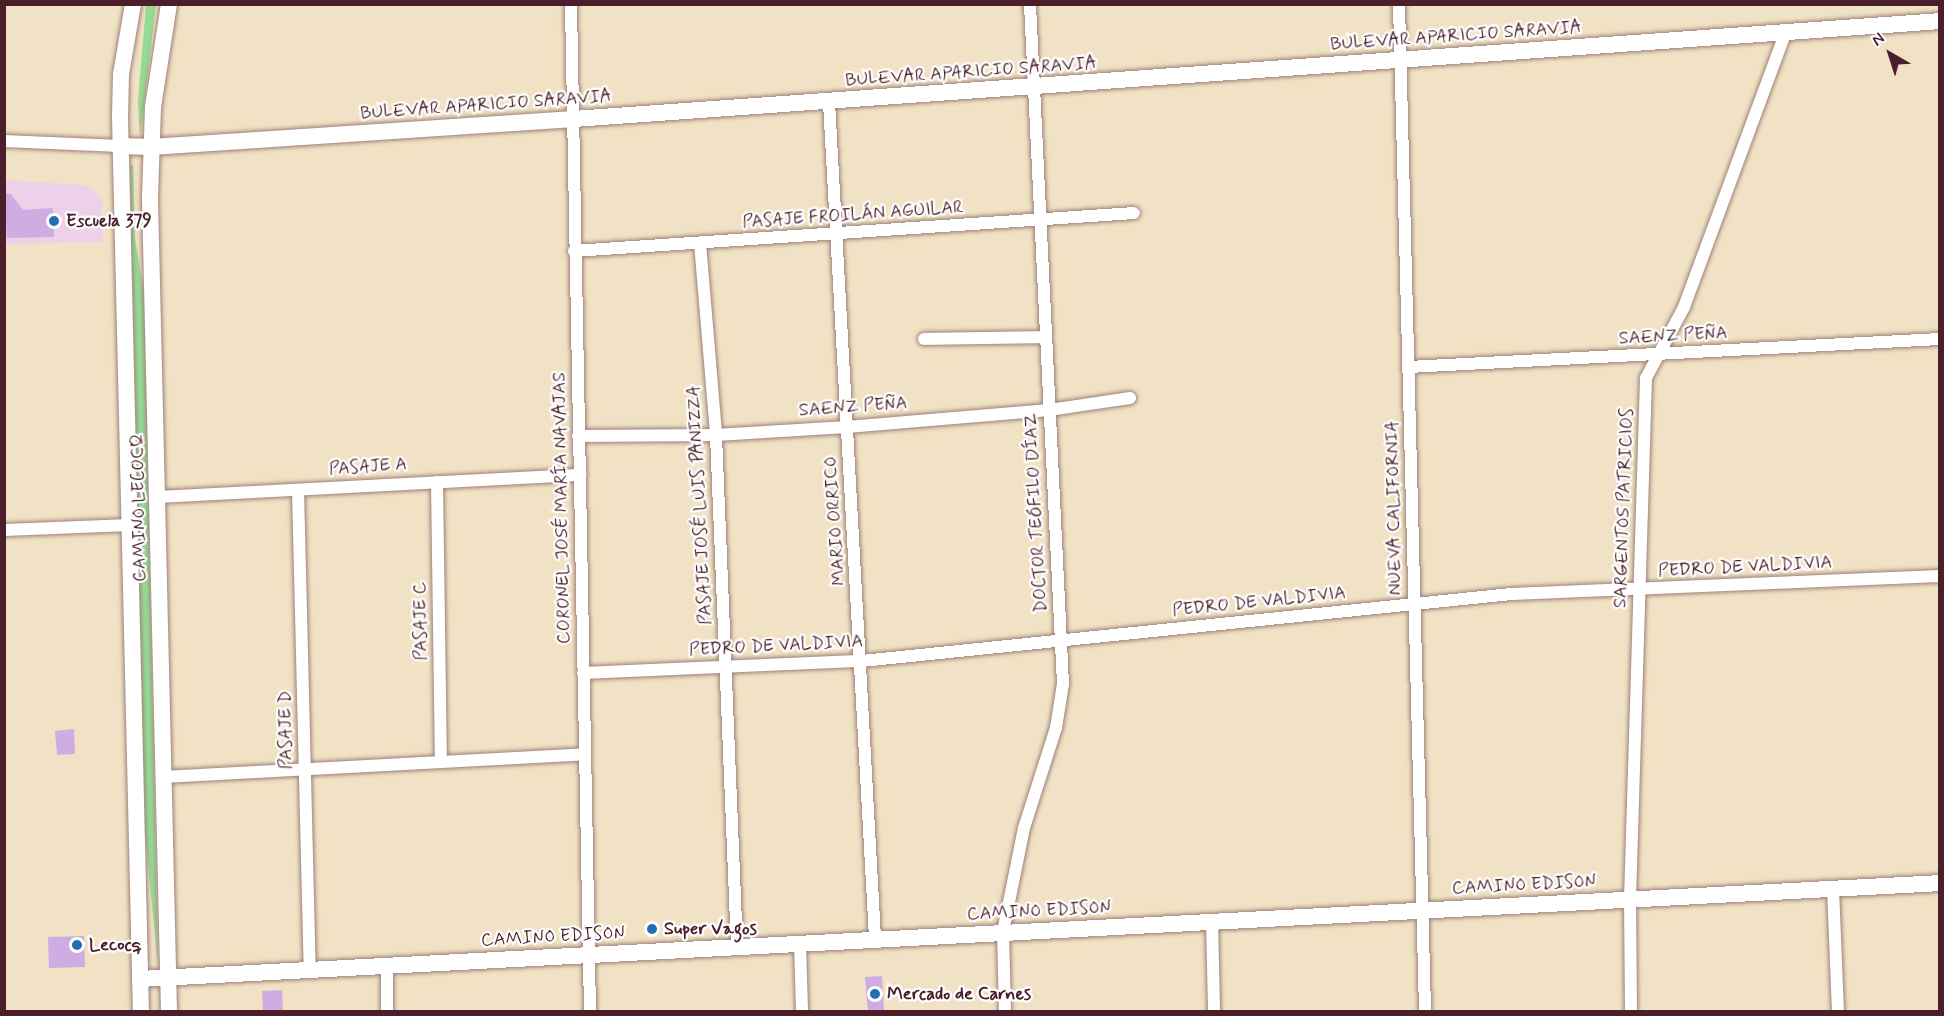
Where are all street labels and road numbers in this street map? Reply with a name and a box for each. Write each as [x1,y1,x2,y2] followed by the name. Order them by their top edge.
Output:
[1333,17,1579,55] street label: BULEVAR APARICIO SARAVIA
[848,53,1094,91] street label: BULEVAR APARICIO SARAVIA
[363,86,609,124] street label: BULEVAR APARICIO SARAVIA
[742,196,964,234] street label: PASAJE FROILÁN AGUILAR
[1618,322,1728,350] street label: SAENZ PEÑA
[549,371,575,645] street label: CORONEL JOSÉ MARÍA NAVAJAS
[683,383,717,627] street label: PASAJE JOSÉ LUIS PANIZZA
[798,392,908,422] street label: SAENZ PEÑA
[1610,408,1638,608] street label: SARGENTOS PATRICIOS
[1020,415,1052,611] street label: DOCTOR TEÓFILO DÍAZ
[1382,422,1406,594] street label: NUEVA CALIFORNIA
[127,434,151,582] street label: CAMINO LECOCQ
[328,454,408,480] street label: PASAJE A
[820,456,850,586] street label: MARIO ORRICO
[1658,552,1832,582] street label: PEDRO DE VALDIVIA
[410,581,432,661] street label: PASAJE C
[1171,582,1347,622] street label: PEDRO DE VALDIVIA
[689,631,863,661] street label: PEDRO DE VALDIVIA
[275,690,297,770] street label: PASAJE D
[1451,870,1597,900] street label: CAMINO EDISON
[966,896,1112,926] street label: CAMINO EDISON
[480,922,626,952] street label: CAMINO EDISON

